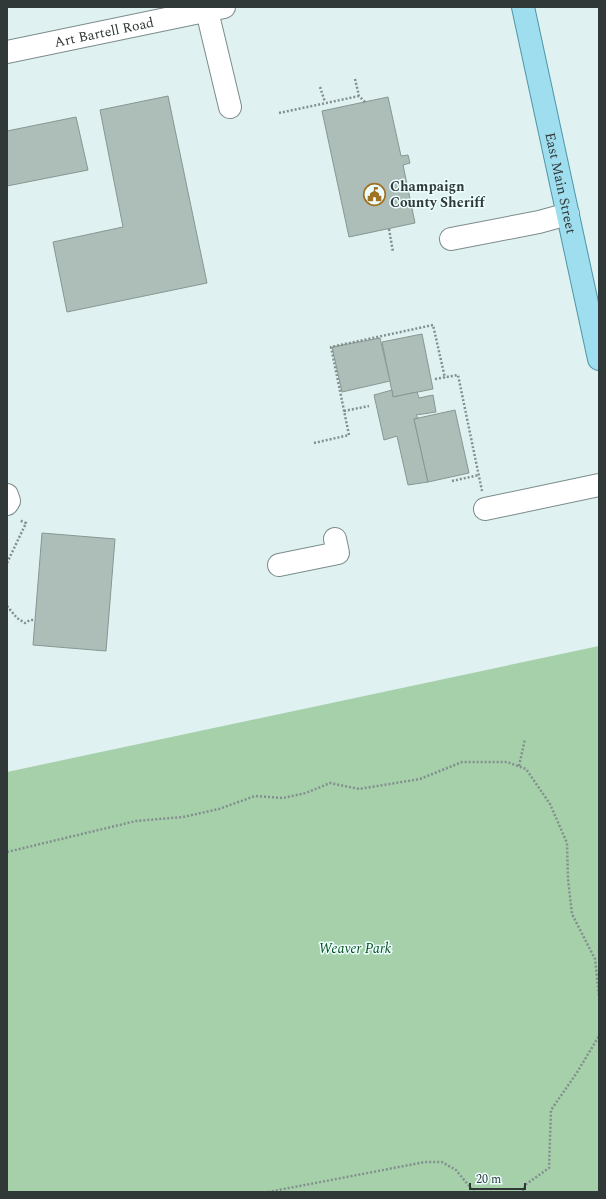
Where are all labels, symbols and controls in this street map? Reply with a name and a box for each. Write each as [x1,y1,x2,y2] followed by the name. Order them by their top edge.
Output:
[52,12,156,53] street label: Art Bartell Road
[539,130,582,236] street label: East Main Street
[390,176,486,213] place label: Champaign County Sheriff
[362,181,388,207] public building icon: Champaign County Sheriff
[319,938,392,959] park label: Weaver Park
[470,1165,525,1191] scale bar
[476,1170,501,1189] text: 20 m

